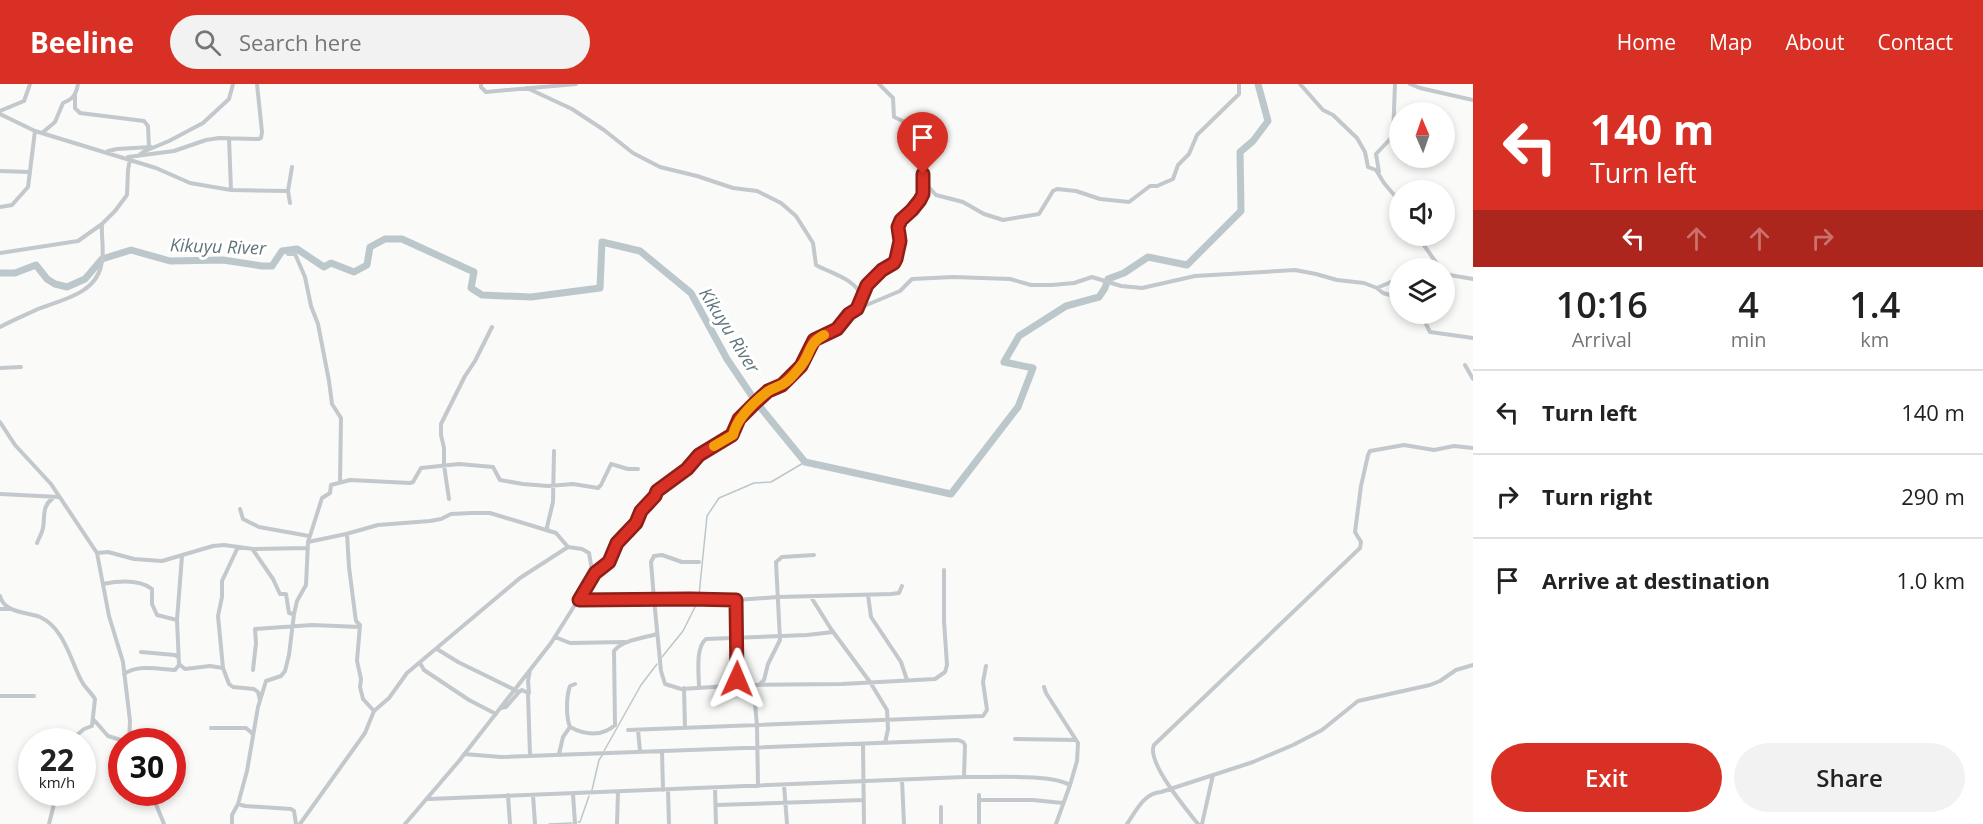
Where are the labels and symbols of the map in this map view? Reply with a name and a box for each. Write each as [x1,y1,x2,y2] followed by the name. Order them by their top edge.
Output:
[1389,102,1455,168] north arrow
[897,112,948,174] pin
[169,232,267,260] water label: Kikuyu River
[694,283,766,378] water label: Kikuyu River
[705,647,769,711] position arrow
[108,728,186,806] speed limit sign: 30

